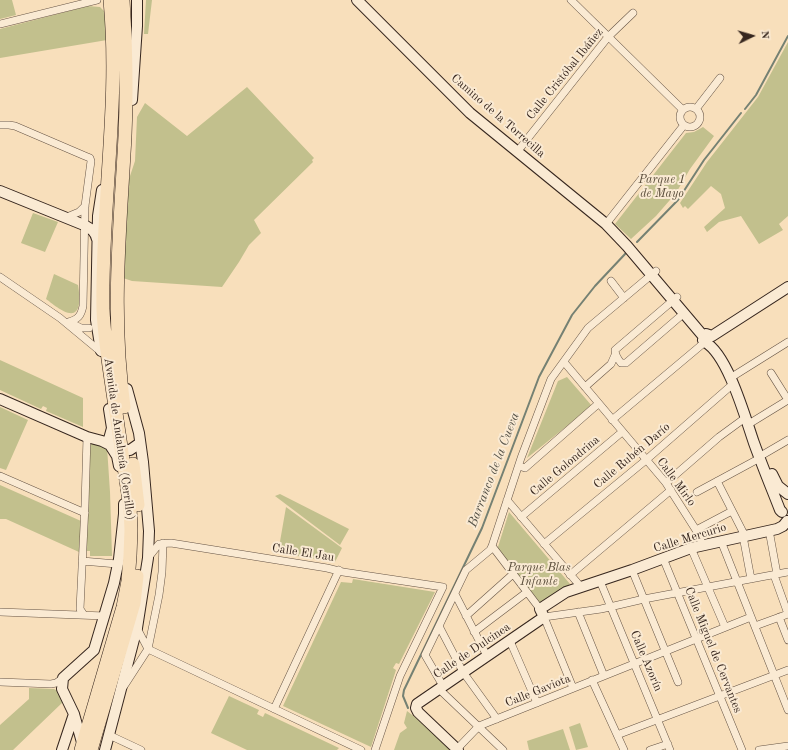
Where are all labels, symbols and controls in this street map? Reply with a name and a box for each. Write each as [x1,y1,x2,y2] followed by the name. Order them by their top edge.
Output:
[732,16,772,56] north arrow
[524,25,606,123] street label: Calle Cristóbal Ibáñez
[759,30,770,40] text: N
[448,71,548,161] street label: Camino de la Torrecilla
[639,173,685,201] park label: Parque 1 de Mayo
[101,357,137,521] street label: Avenida de Andalucía (Cerrillo)
[465,410,523,530] water label: Barranco de la Cueva
[591,420,673,492] street label: Calle Rubén Darío
[527,433,603,499] street label: Calle Golondrina
[654,455,698,509] street label: Calle Mirlo
[652,520,728,556] street label: Calle Mercurio
[271,541,335,565] street label: Calle El Jau
[507,561,571,589] park label: Parque Blas Infante
[681,585,745,715] street label: Calle Miguel de Cervantes
[431,620,513,682] street label: Calle de Dulcinea
[627,629,665,693] street label: Calle Azorín
[503,671,573,711] street label: Calle Gaviota

